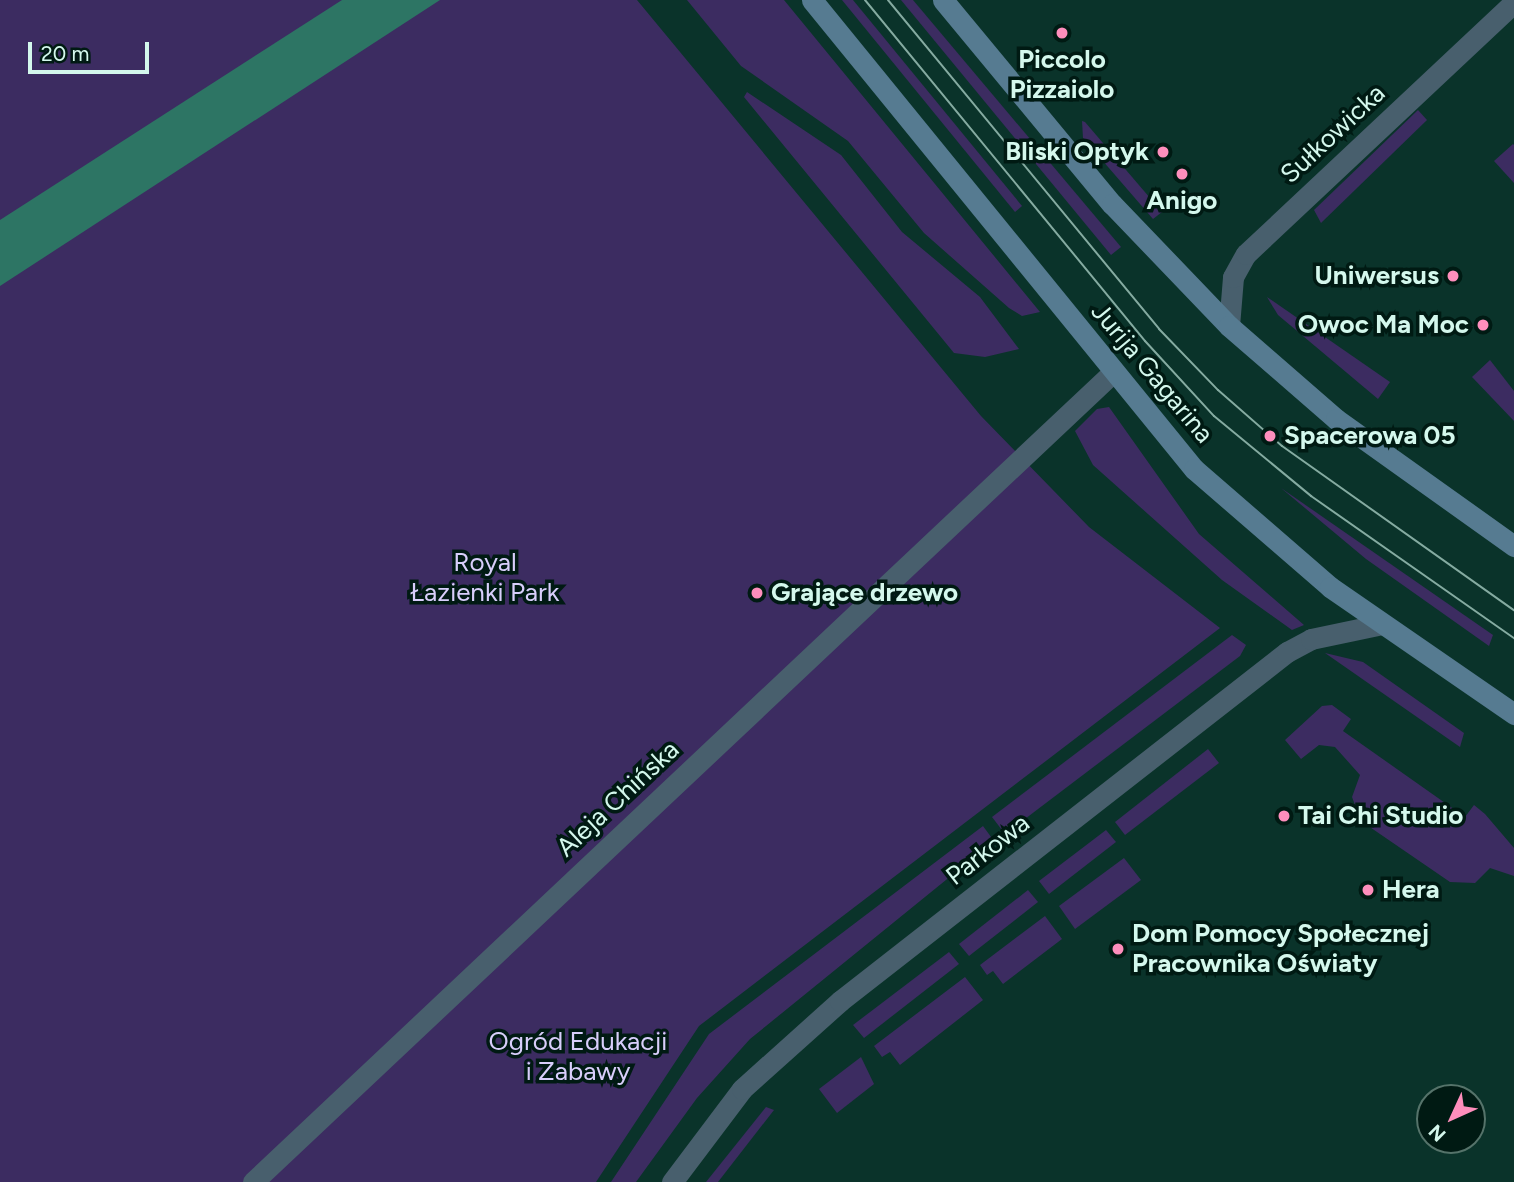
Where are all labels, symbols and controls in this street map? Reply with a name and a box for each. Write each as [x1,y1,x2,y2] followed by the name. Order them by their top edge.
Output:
[1054,25,1070,41] marker: Piccolo Pizzaiolo
[32,28,152,72] scale bar
[41,41,89,66] text: 20 m
[1010,44,1114,106] place label: Piccolo Pizzaiolo
[1274,78,1392,190] street label: Sułkowicka
[1005,136,1149,168] place label: Bliski Optyk
[1155,144,1171,160] marker: Bliski Optyk
[1174,166,1190,182] marker: Anigo
[1147,185,1217,217] place label: Anigo
[1315,260,1439,292] place label: Uniwersus
[1445,268,1461,284] marker: Uniwersus
[1084,297,1220,449] street label: Jurija Gagarina
[1298,309,1469,341] place label: Owoc Ma Moc
[1475,317,1491,333] marker: Owoc Ma Moc
[1284,420,1456,452] place label: Spacerowa 05
[1262,428,1278,444] marker: Spacerowa 05
[411,547,559,608] park label: Royal Łazienki Park
[771,577,958,609] place label: Grające drzewo
[749,585,765,601] marker: Grające drzewo
[550,734,686,864] street label: Aleja Chińska
[1298,800,1463,832] place label: Tai Chi Studio
[940,808,1036,892] street label: Parkowa
[1276,808,1292,824] marker: Tai Chi Studio
[1382,874,1440,906] place label: Hera
[1360,882,1376,898] marker: Hera
[1132,918,1429,979] place label: Dom Pomocy Społecznej Pracownika Oświaty
[1110,941,1126,957] marker: Dom Pomocy Społecznej Pracownika Oświaty
[489,1026,667,1088] park label: Ogród Edukacji i Zabawy
[1416,1084,1486,1154] north arrow
[1424,1119,1451,1146] text: N

